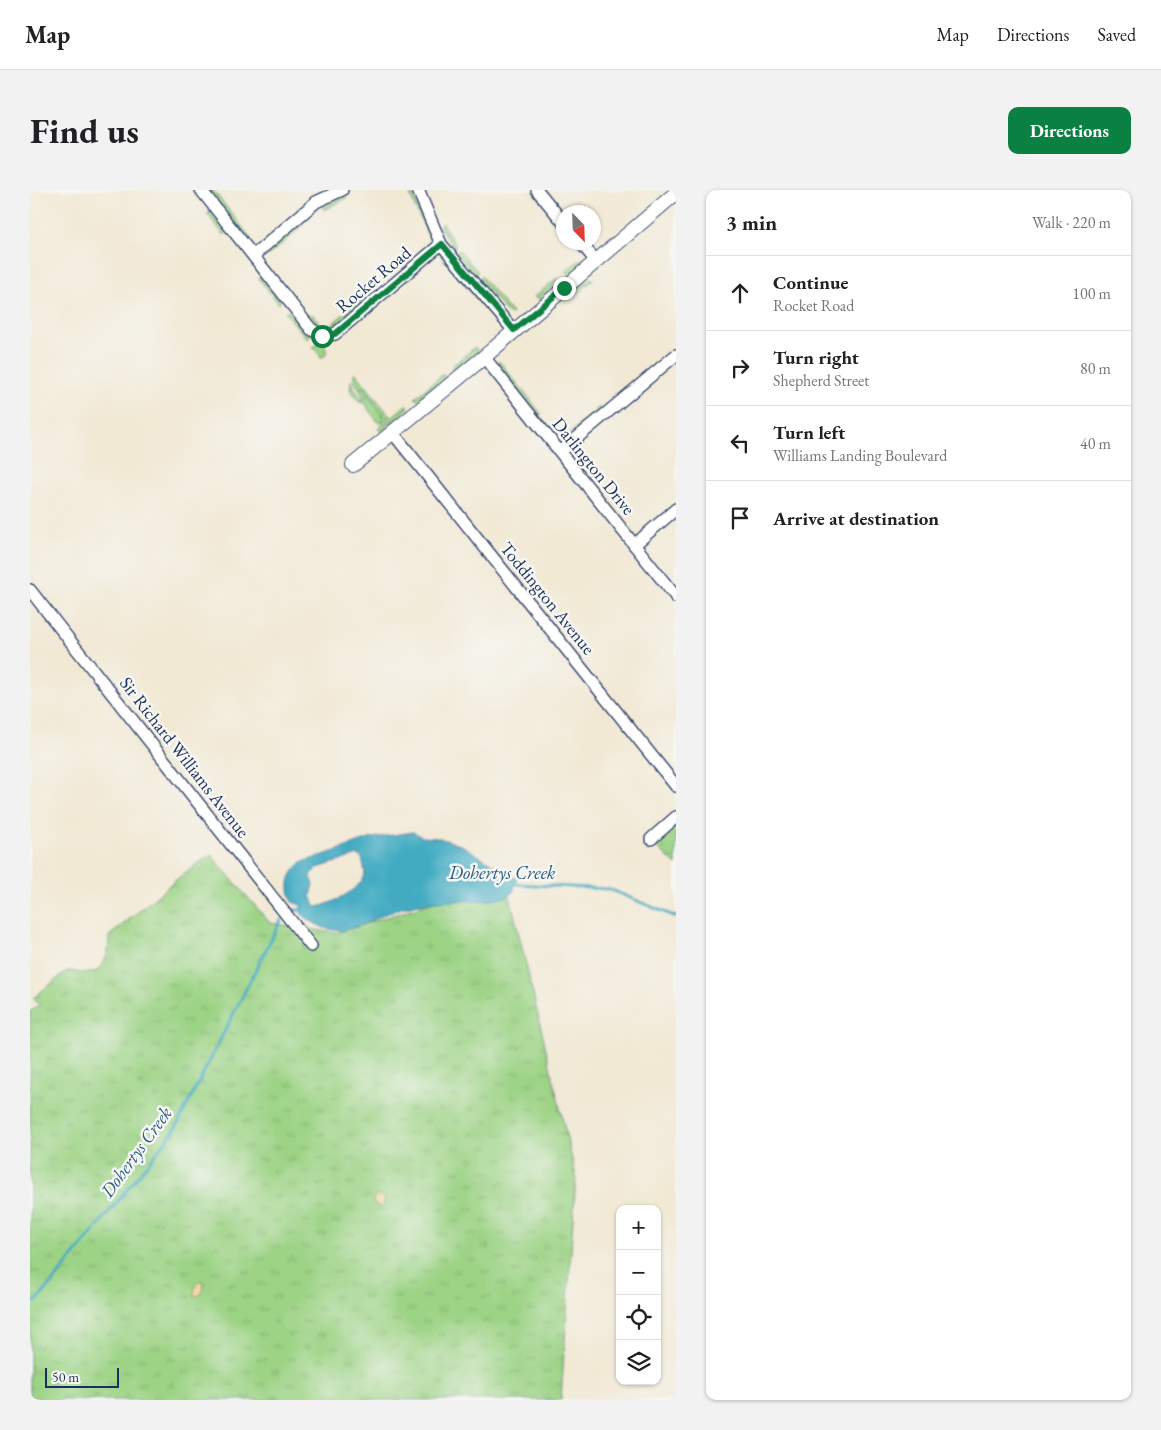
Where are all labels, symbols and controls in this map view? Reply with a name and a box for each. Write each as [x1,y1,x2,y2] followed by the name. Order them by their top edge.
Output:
[25,19,70,50] text: Map
[937,23,969,46] text: Map
[997,23,1069,46] text: Directions
[1097,23,1136,46] text: Saved
[1008,107,1131,154] button: Directions
[30,108,139,153] text: Find us
[556,205,601,250] north arrow
[726,209,777,236] text: 3 min
[1032,212,1111,233] text: Walk · 220 m
[331,240,416,317] street label: Rocket Road
[773,270,848,295] text: Continue
[553,277,576,300] route end
[726,279,754,307] icon: ahead
[1072,283,1111,304] text: 100 m
[773,295,854,316] text: Rocket Road
[311,325,334,348] route start
[773,345,859,370] text: Turn right
[726,354,754,382] icon: right
[1080,358,1111,379] text: 80 m
[773,370,869,391] text: Shepherd Street
[548,413,640,519] street label: Darlington Drive
[773,420,845,445] text: Turn left
[726,429,754,457] icon: left
[1080,433,1111,454] text: 40 m
[773,445,947,466] text: Williams Landing Boulevard
[726,504,754,532] icon: arrive
[773,506,939,531] text: Arrive at destination
[496,537,600,659] street label: Toddington Avenue
[115,672,255,842] street label: Sir Richard Williams Avenue
[448,860,556,885] water label: Dohertys Creek
[94,1101,178,1203] water label: Dohertys Creek
[616,1205,661,1385] map controls
[616,1205,661,1250] button: +
[616,1250,661,1295] button: −
[616,1295,661,1340] button: locate
[616,1340,661,1385] button: layers
[45,1365,119,1388] scale bar
[52,1368,79,1386] text: 50 m

